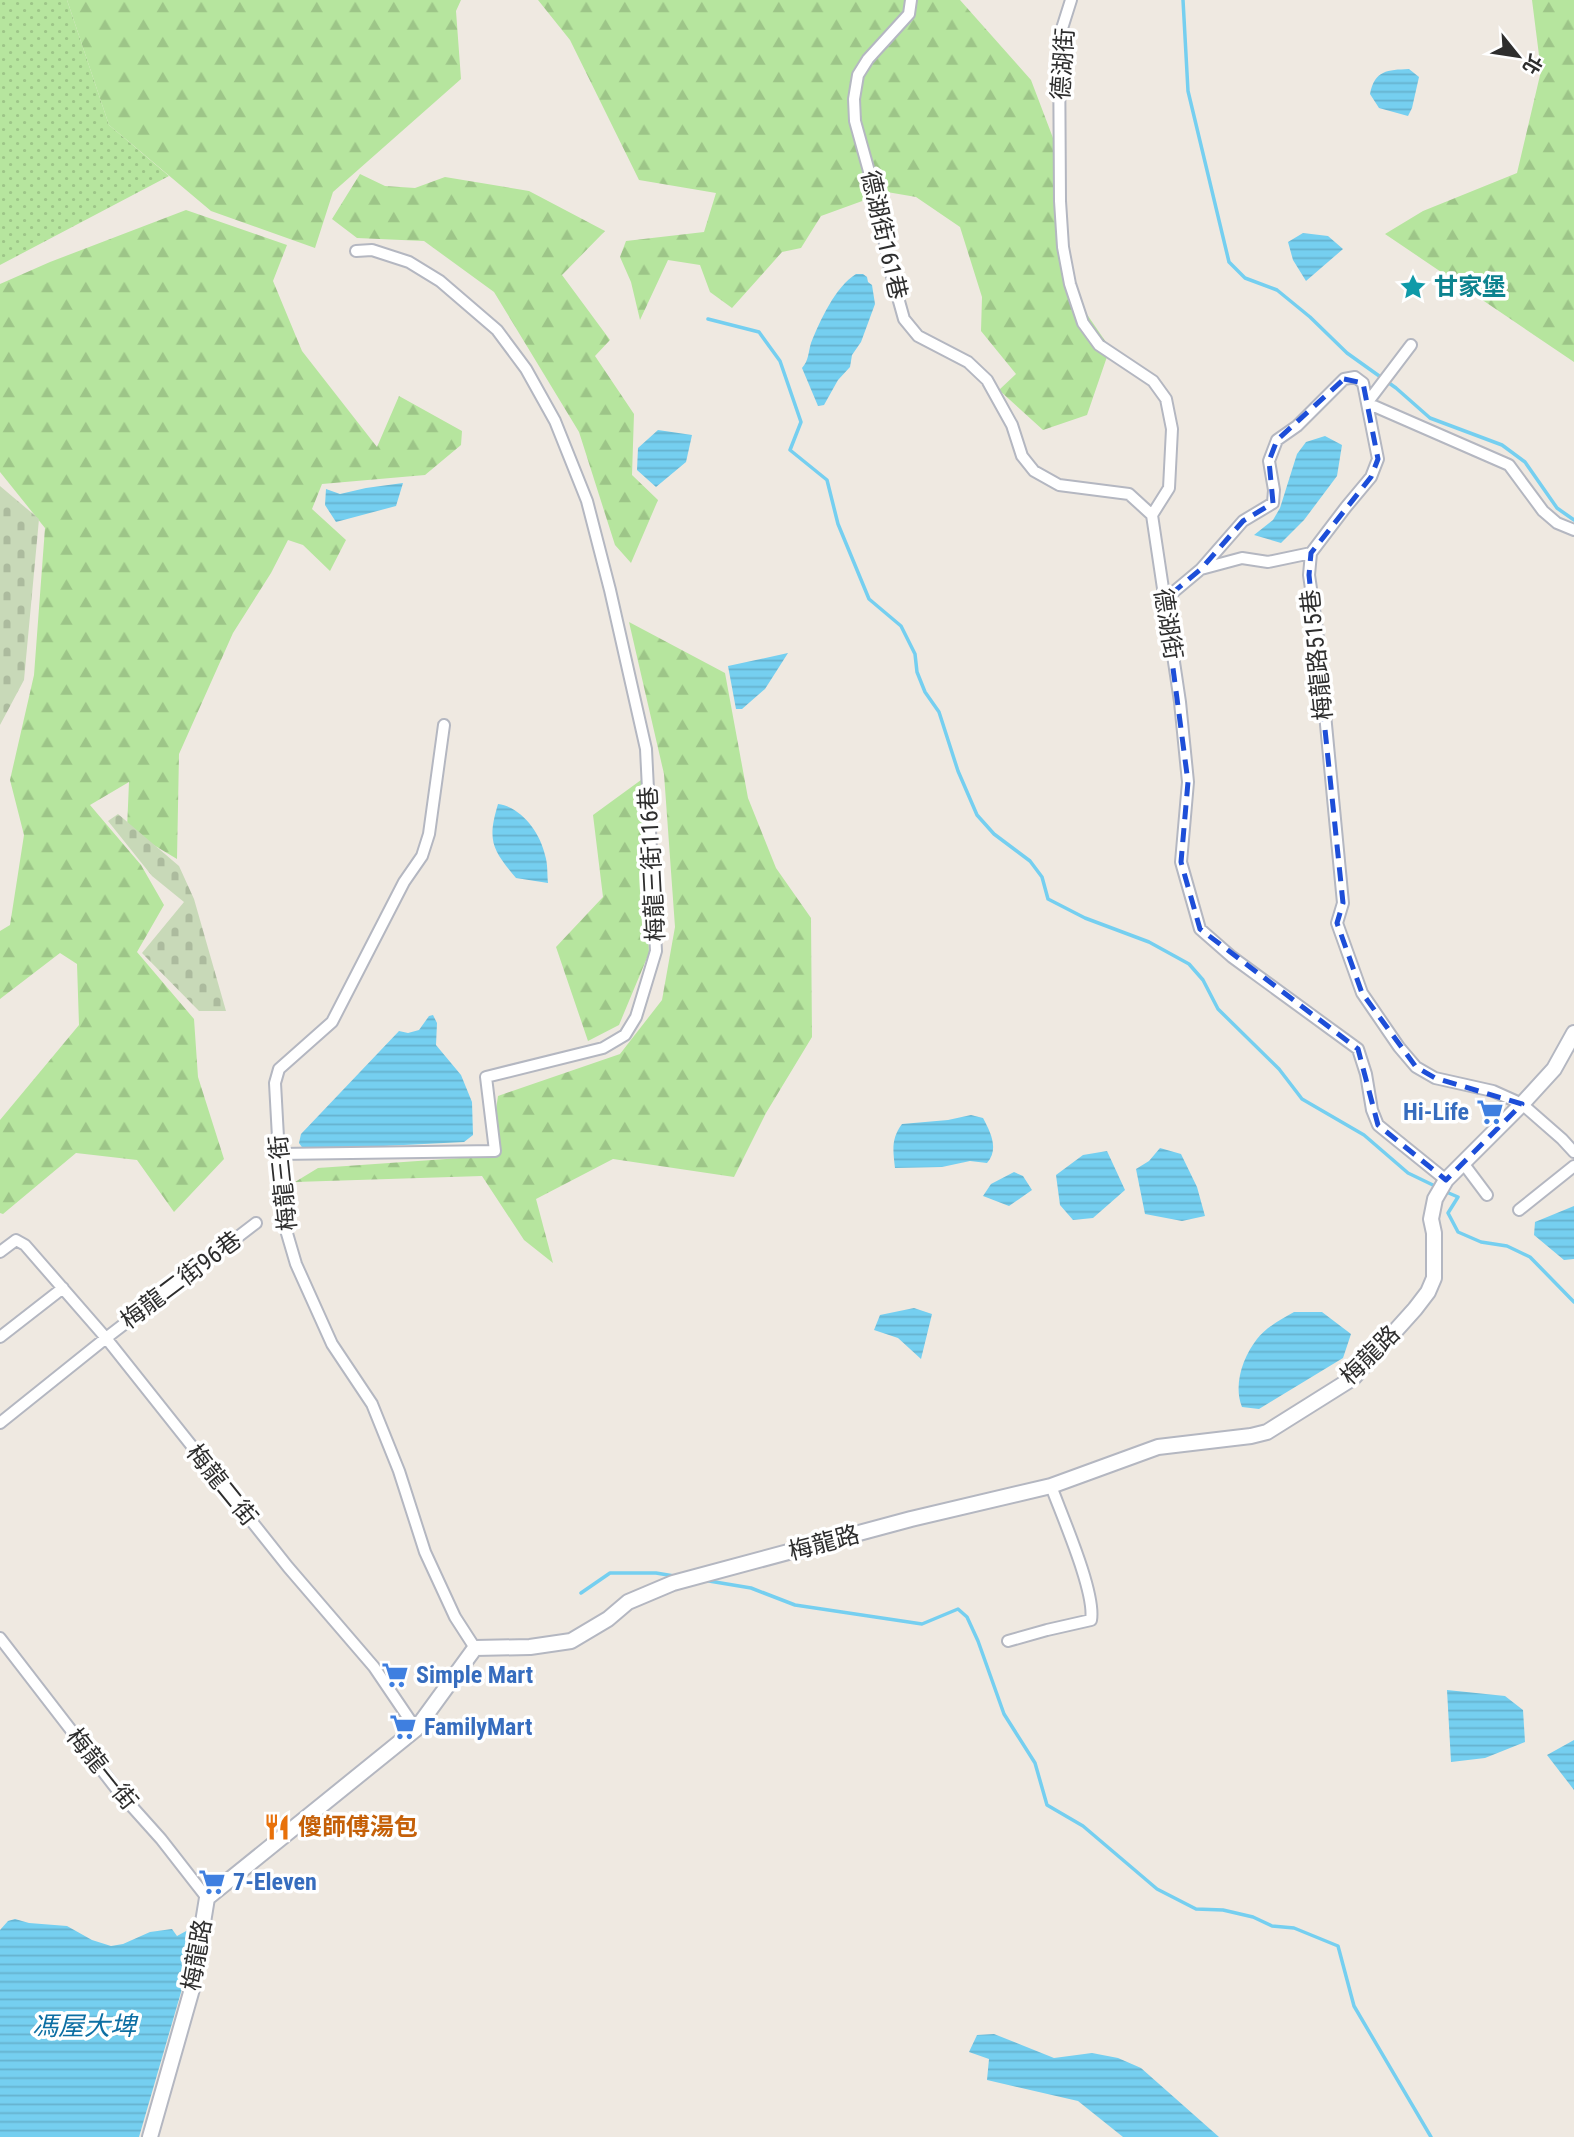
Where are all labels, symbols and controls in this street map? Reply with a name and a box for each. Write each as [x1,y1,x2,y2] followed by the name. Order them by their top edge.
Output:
[1483,21,1553,91] north arrow
[1047,27,1079,101] street label: 德湖街
[1518,50,1547,78] text: 北
[856,168,912,302] street label: 德湖街161巷
[1398,272,1428,302] place icon: 甘家堡
[1434,273,1506,301] place label: 甘家堡
[1149,586,1187,662] street label: 德湖街
[1296,588,1338,722] street label: 梅龍路515巷
[634,786,670,942] street label: 梅龍三街116巷
[1475,1097,1505,1127] supermarket icon: Hi-Life
[1403,1098,1469,1126] place label: Hi-Life
[264,1134,302,1232] street label: 梅龍三街
[115,1226,247,1334] street label: 梅龍二街96巷
[1335,1320,1405,1390] street label: 梅龍路
[181,1439,263,1531] street label: 梅龍二街
[786,1520,862,1566] street label: 梅龍路
[380,1660,410,1690] supermarket icon: Simple Mart
[416,1661,533,1689] place label: Simple Mart
[388,1712,418,1742] supermarket icon: FamilyMart
[424,1713,532,1741] place label: FamilyMart
[61,1723,143,1815] street label: 梅龍一街
[262,1812,292,1842] restaurant icon: 傻師傅湯包
[298,1813,418,1841] place label: 傻師傅湯包
[197,1867,227,1897] supermarket icon: 7-Eleven
[233,1868,317,1896] place label: 7-Eleven
[177,1917,217,1993] street label: 梅龍路
[32,2011,139,2041] water label: 馮屋大埤

